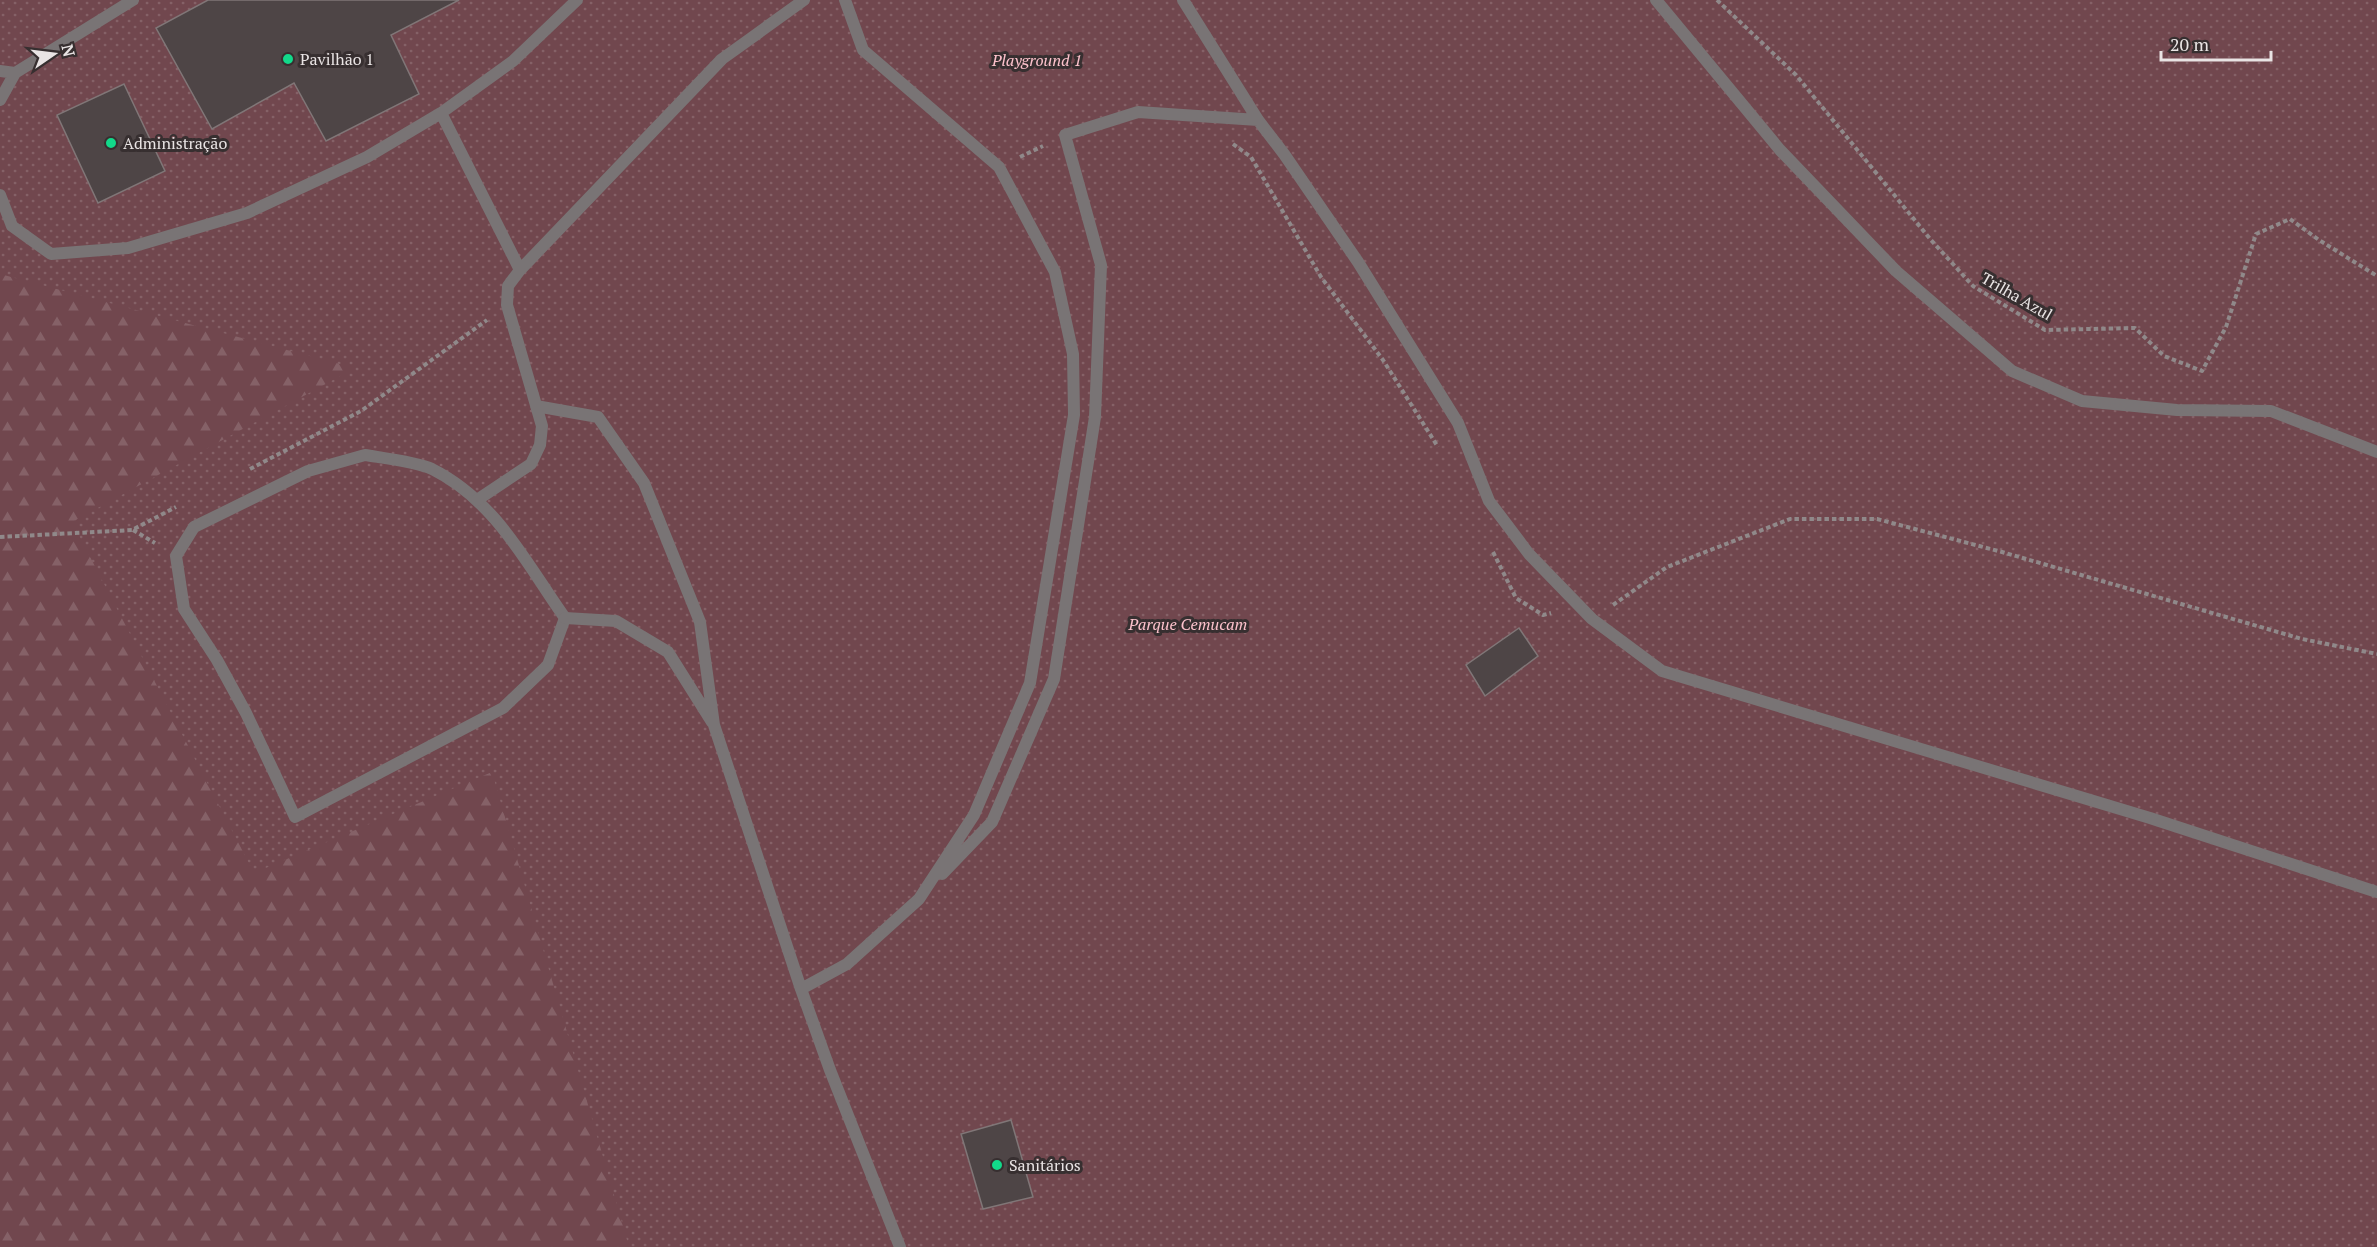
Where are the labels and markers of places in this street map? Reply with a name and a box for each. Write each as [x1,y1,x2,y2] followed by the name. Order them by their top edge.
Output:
[300,48,374,70] place label: Pavilhão 1
[281,52,295,66] marker: Pavilhão 1
[123,132,227,154] place label: Administração
[104,136,118,150] marker: Administração
[1009,1154,1081,1176] place label: Sanitários
[990,1158,1004,1172] marker: Sanitários

